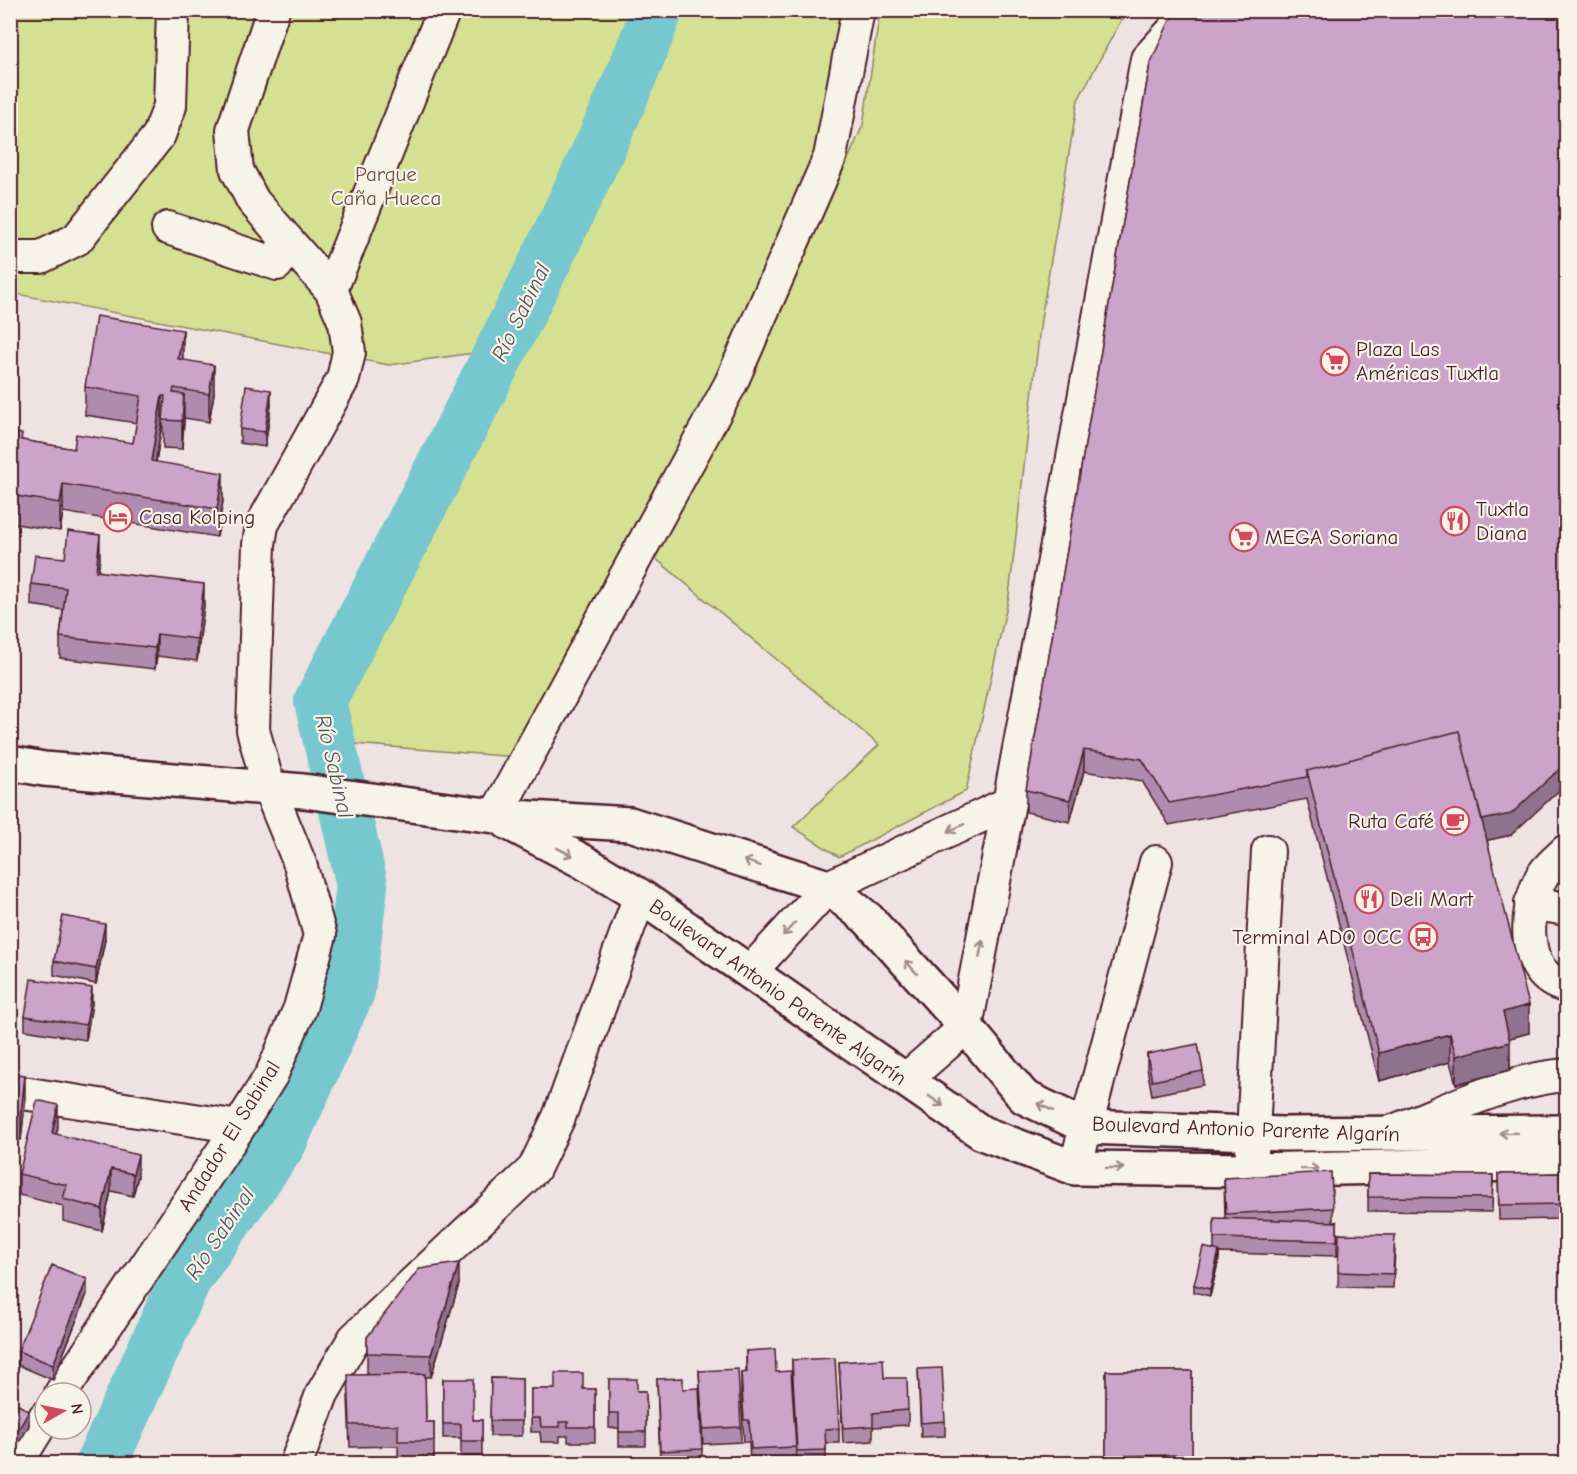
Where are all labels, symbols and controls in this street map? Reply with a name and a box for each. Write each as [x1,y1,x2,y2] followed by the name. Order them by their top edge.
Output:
[331,162,441,210] park label: Parque Caña Hueca
[486,258,556,366] water label: Río Sabinal
[1356,337,1499,385] place label: Plaza Las Américas Tuxtla
[1319,345,1351,377] supermarket icon: Plaza Las Américas Tuxtla
[1476,497,1529,545] place label: Tuxtla Diana
[102,501,134,533] hotel icon: Casa Kolping
[139,505,255,529] place label: Casa Kolping
[1439,505,1471,537] restaurant icon: Tuxtla Diana
[1228,521,1260,553] supermarket icon: MEGA Soriana
[1265,525,1398,549] place label: MEGA Soriana
[309,712,359,822] water label: Río Sabinal
[1439,805,1471,837] cafe icon: Ruta Café
[1348,809,1434,833] place label: Ruta Café
[948,823,966,834] one-way arrow
[556,846,573,858] one-way arrow
[743,857,762,868] one-way arrow
[1353,883,1385,915] restaurant icon: Deli Mart
[1390,887,1474,911] place label: Deli Mart
[645,894,911,1090] street label: Boulevard Antonio Parente Algarín
[1407,921,1439,953] bus stop icon: Terminal ADO OCC
[782,922,796,937] one-way arrow
[1232,925,1402,949] place label: Terminal ADO OCC
[976,939,987,959] one-way arrow
[904,960,918,975] one-way arrow
[173,1056,285,1216] street label: Andador El Sabinal
[928,1095,944,1107] one-way arrow
[1036,1100,1054,1112] one-way arrow
[1092,1112,1400,1146] street label: Boulevard Antonio Parente Algarín
[1499,1127,1519,1139] one-way arrow
[1104,1162,1124,1174] one-way arrow
[1299,1163,1319,1174] one-way arrow
[180,1182,261,1285] water label: Río Sabinal
[33,1381,93,1441] north arrow
[67,1402,87,1415] text: N

